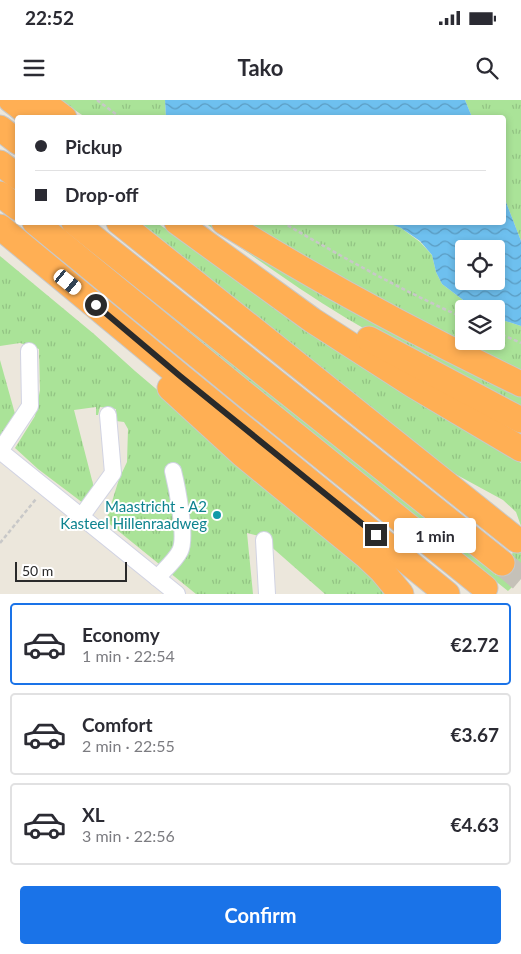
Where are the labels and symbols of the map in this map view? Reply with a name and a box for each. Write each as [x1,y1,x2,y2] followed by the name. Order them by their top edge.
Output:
[51,267,84,297] car
[85,294,107,316] route start
[60,497,207,532] place label: Maastricht - A2 Kasteel Hillenraadweg
[211,509,223,521] marker: Maastricht - A2 Kasteel Hillenraadweg
[394,518,476,552] callout: 1 min
[365,524,387,546] route end
[15,559,128,582] scale bar

